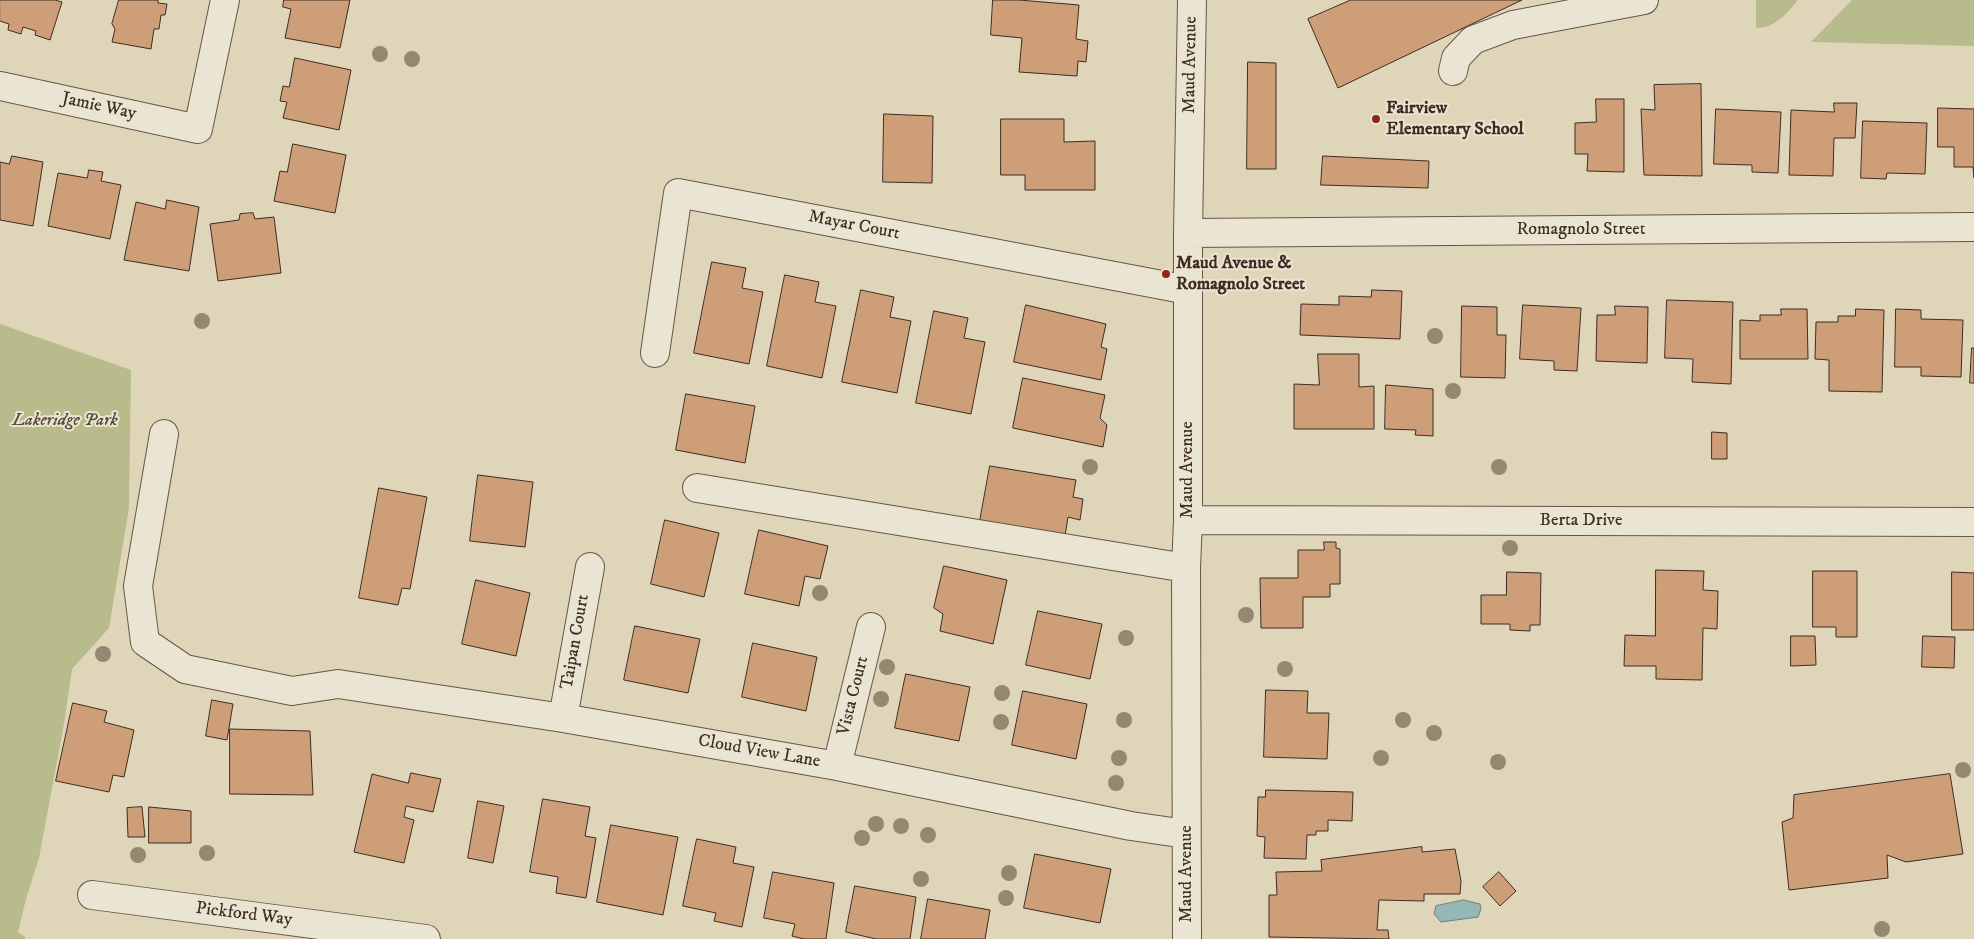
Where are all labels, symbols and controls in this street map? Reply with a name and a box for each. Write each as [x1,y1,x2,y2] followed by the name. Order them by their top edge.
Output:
[1179,16,1203,114] street label: Maud Avenue
[60,89,138,125] street label: Jamie Way
[1386,98,1524,140] place label: Fairview Elementary School
[1370,113,1382,125] marker: Fairview Elementary School
[806,207,902,245] street label: Mayar Court
[1516,219,1646,241] street label: Romagnolo Street
[1176,253,1305,296] place label: Maud Avenue & Romagnolo Street
[1160,268,1172,280] marker: Maud Avenue & Romagnolo Street
[12,410,118,432] park label: Lakeridge Park
[1177,421,1199,519] street label: Maud Avenue
[1540,510,1622,532] street label: Berta Drive
[557,593,595,691] street label: Taipan Court
[834,654,874,738] street label: Vista Court
[696,731,822,773] street label: Cloud View Lane
[1176,825,1198,923] street label: Maud Avenue
[194,898,294,932] street label: Pickford Way

